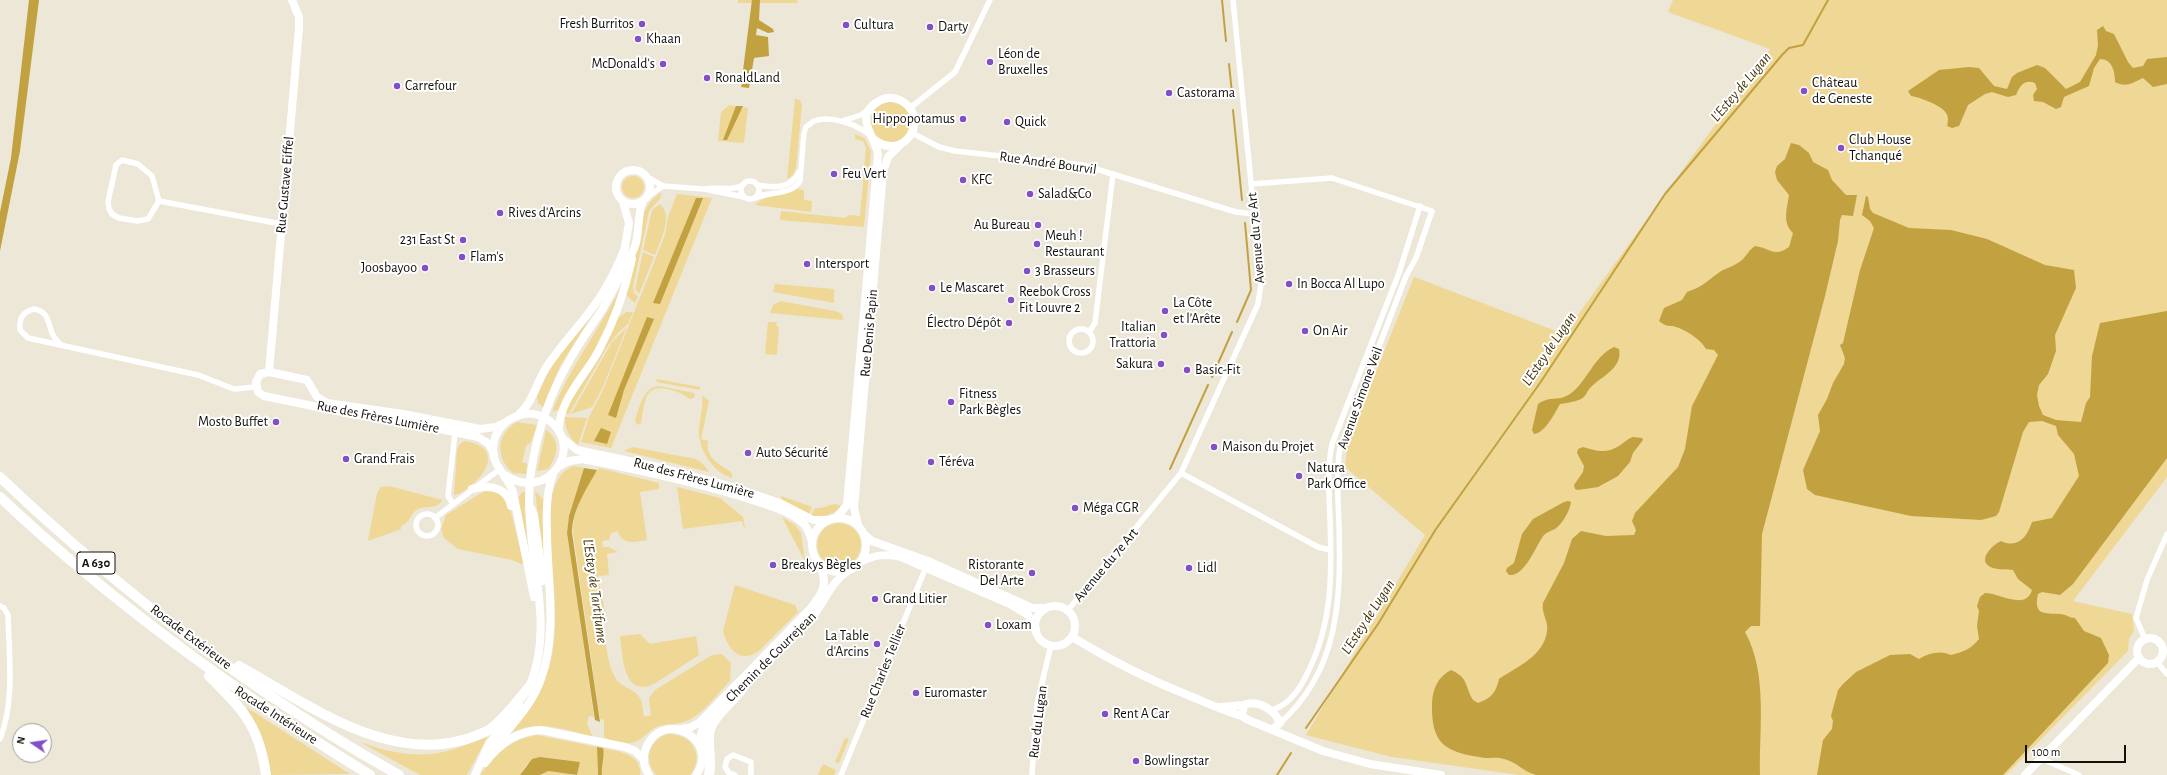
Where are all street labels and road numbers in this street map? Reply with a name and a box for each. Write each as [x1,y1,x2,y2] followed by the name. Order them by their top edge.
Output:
[272,136,298,234] street label: Rue Gustave Eiffel
[998,148,1098,178] street label: Rue André Bourvil
[1244,192,1268,284] street label: Avenue du 7e Art
[857,288,881,378] street label: Rue Denis Papin
[1334,345,1386,451] street label: Avenue Simone Veil
[315,397,441,437] street label: Rue des Frères Lumière
[632,454,756,502] street label: Rue des Frères Lumière
[1070,525,1142,605] street label: Avenue du 7e Art
[77,552,115,574] road number: A 630
[147,601,235,673] street label: Rocade Extérieure
[722,608,820,706] street label: Chemin de Courrejean
[857,622,909,720] street label: Rue Charles Tellier
[231,682,321,748] street label: Rocade Intérieure
[1025,685,1051,759] street label: Rue du Lugan

